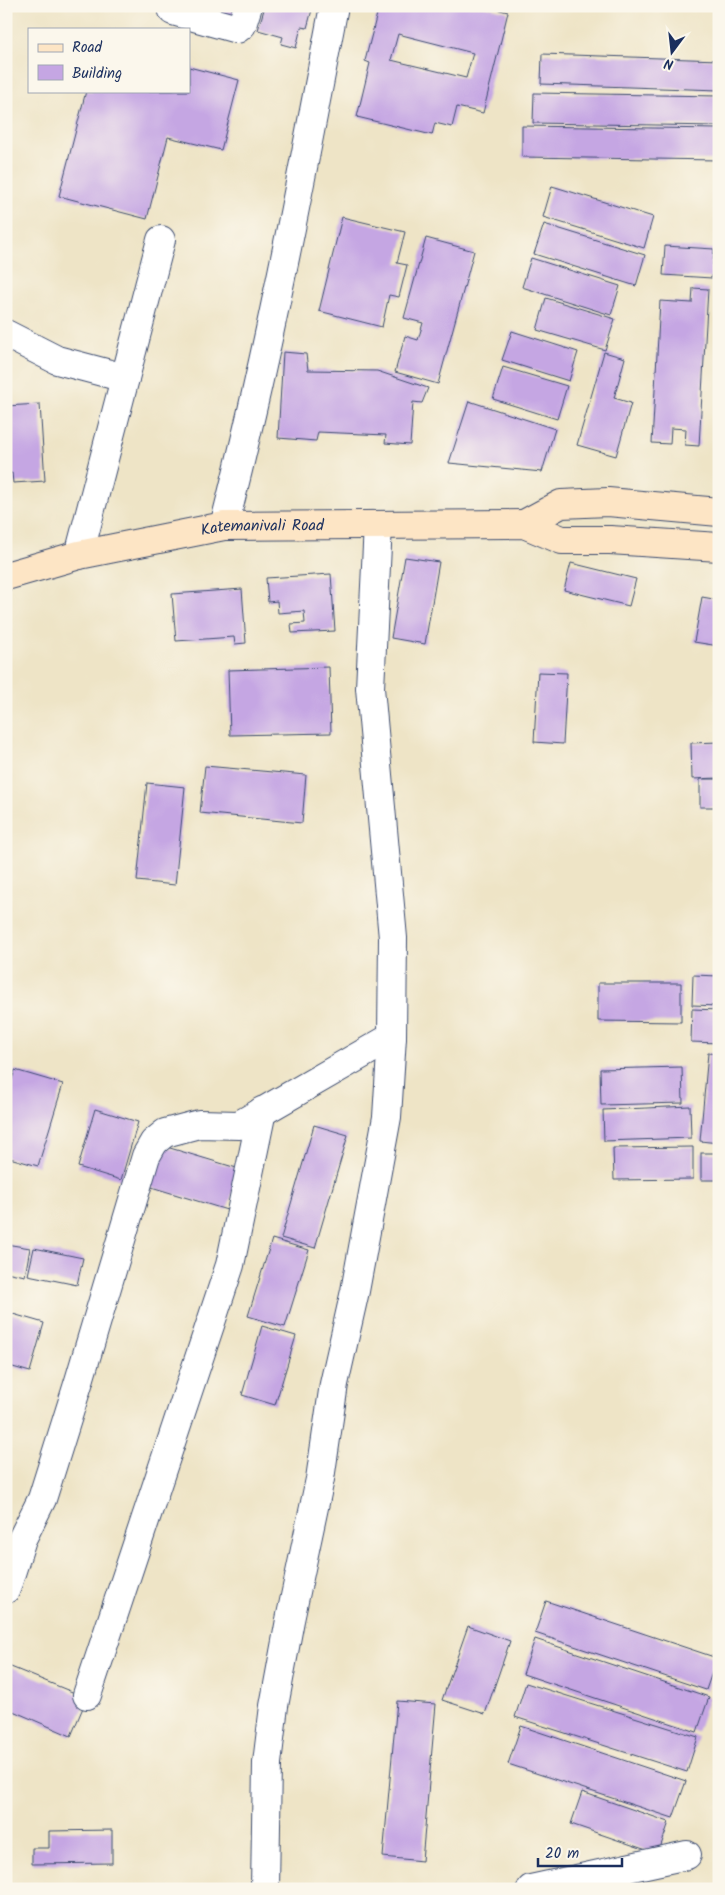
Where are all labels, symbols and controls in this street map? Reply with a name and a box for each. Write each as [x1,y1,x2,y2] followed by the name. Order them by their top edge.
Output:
[28,28,190,92] legend
[648,28,698,78] north arrow
[72,36,103,60] text: Road
[662,52,676,75] text: N
[72,62,122,86] text: Building
[198,513,325,543] street label: Katemanivali Road
[538,1835,621,1867] scale bar
[545,1842,579,1866] text: 20 m

